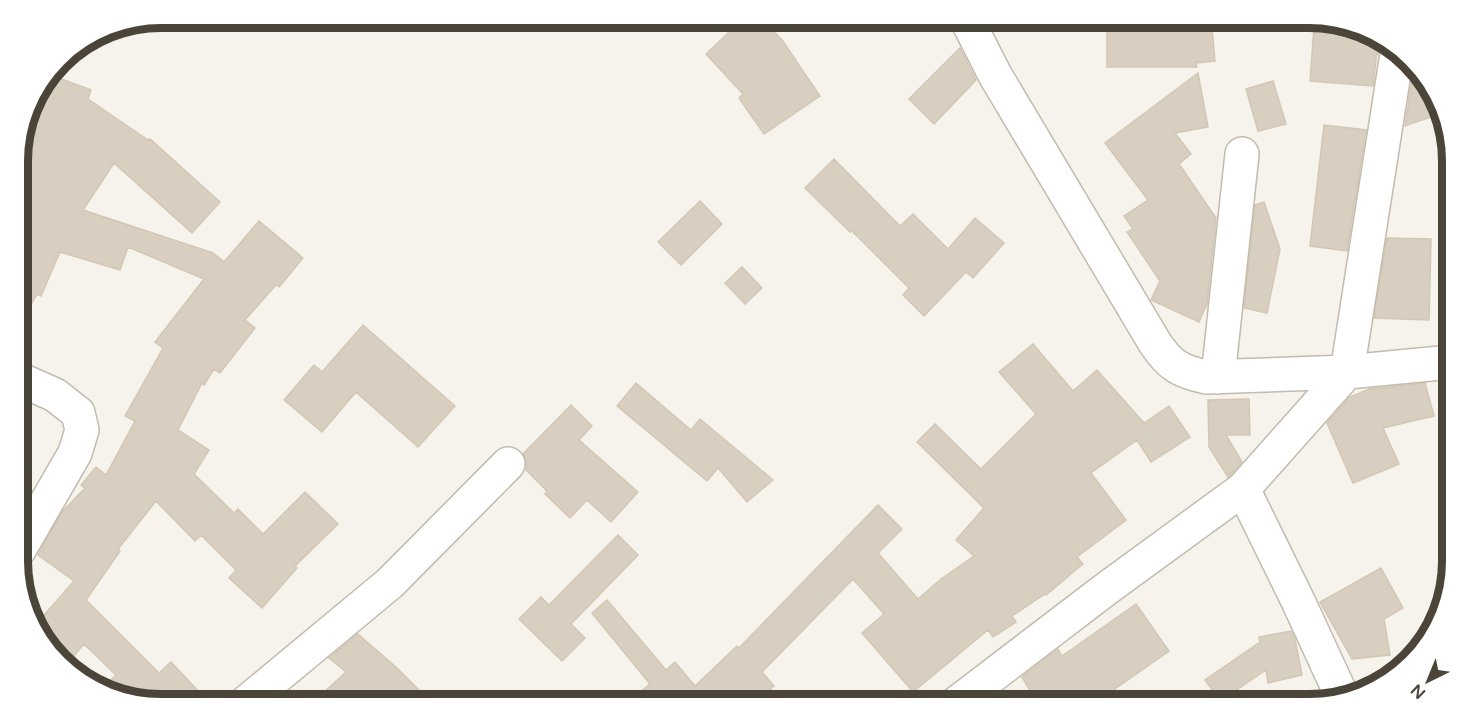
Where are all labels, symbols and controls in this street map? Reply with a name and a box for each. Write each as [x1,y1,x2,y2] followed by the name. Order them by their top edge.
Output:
[1398,651,1458,711] north arrow
[1407,680,1430,703] text: N

